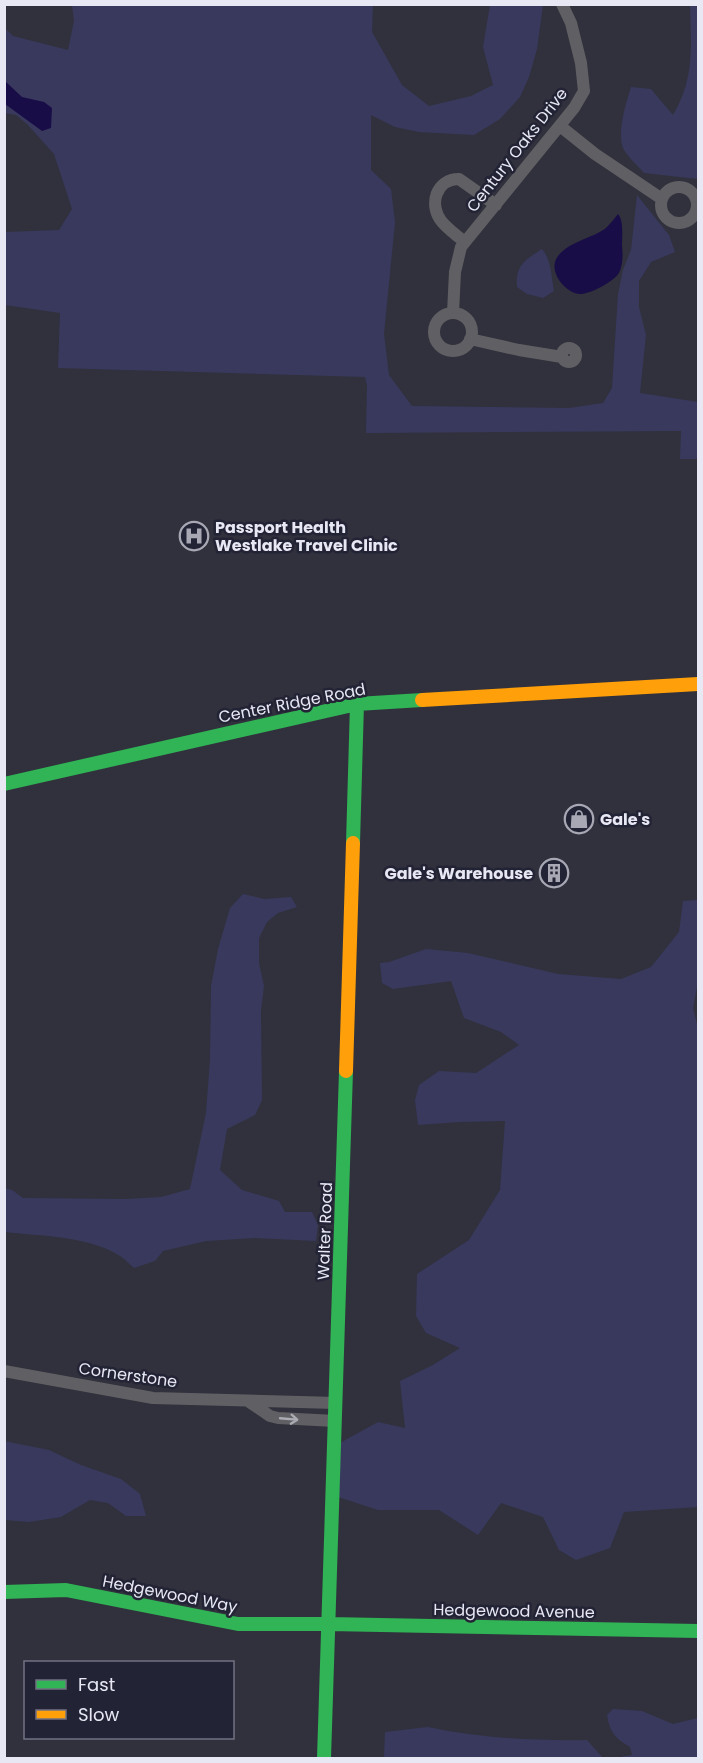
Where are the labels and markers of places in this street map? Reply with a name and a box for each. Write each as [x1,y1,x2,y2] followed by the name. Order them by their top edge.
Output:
[215,516,398,557] place label: Passport Health Westlake Travel Clinic
[178,520,210,552] hospital icon: Passport Health Westlake Travel Clinic
[563,803,595,835] shop icon: Gale's
[600,808,650,831] place label: Gale's
[538,857,570,889] building icon: Gale's Warehouse
[385,862,533,885] place label: Gale's Warehouse

